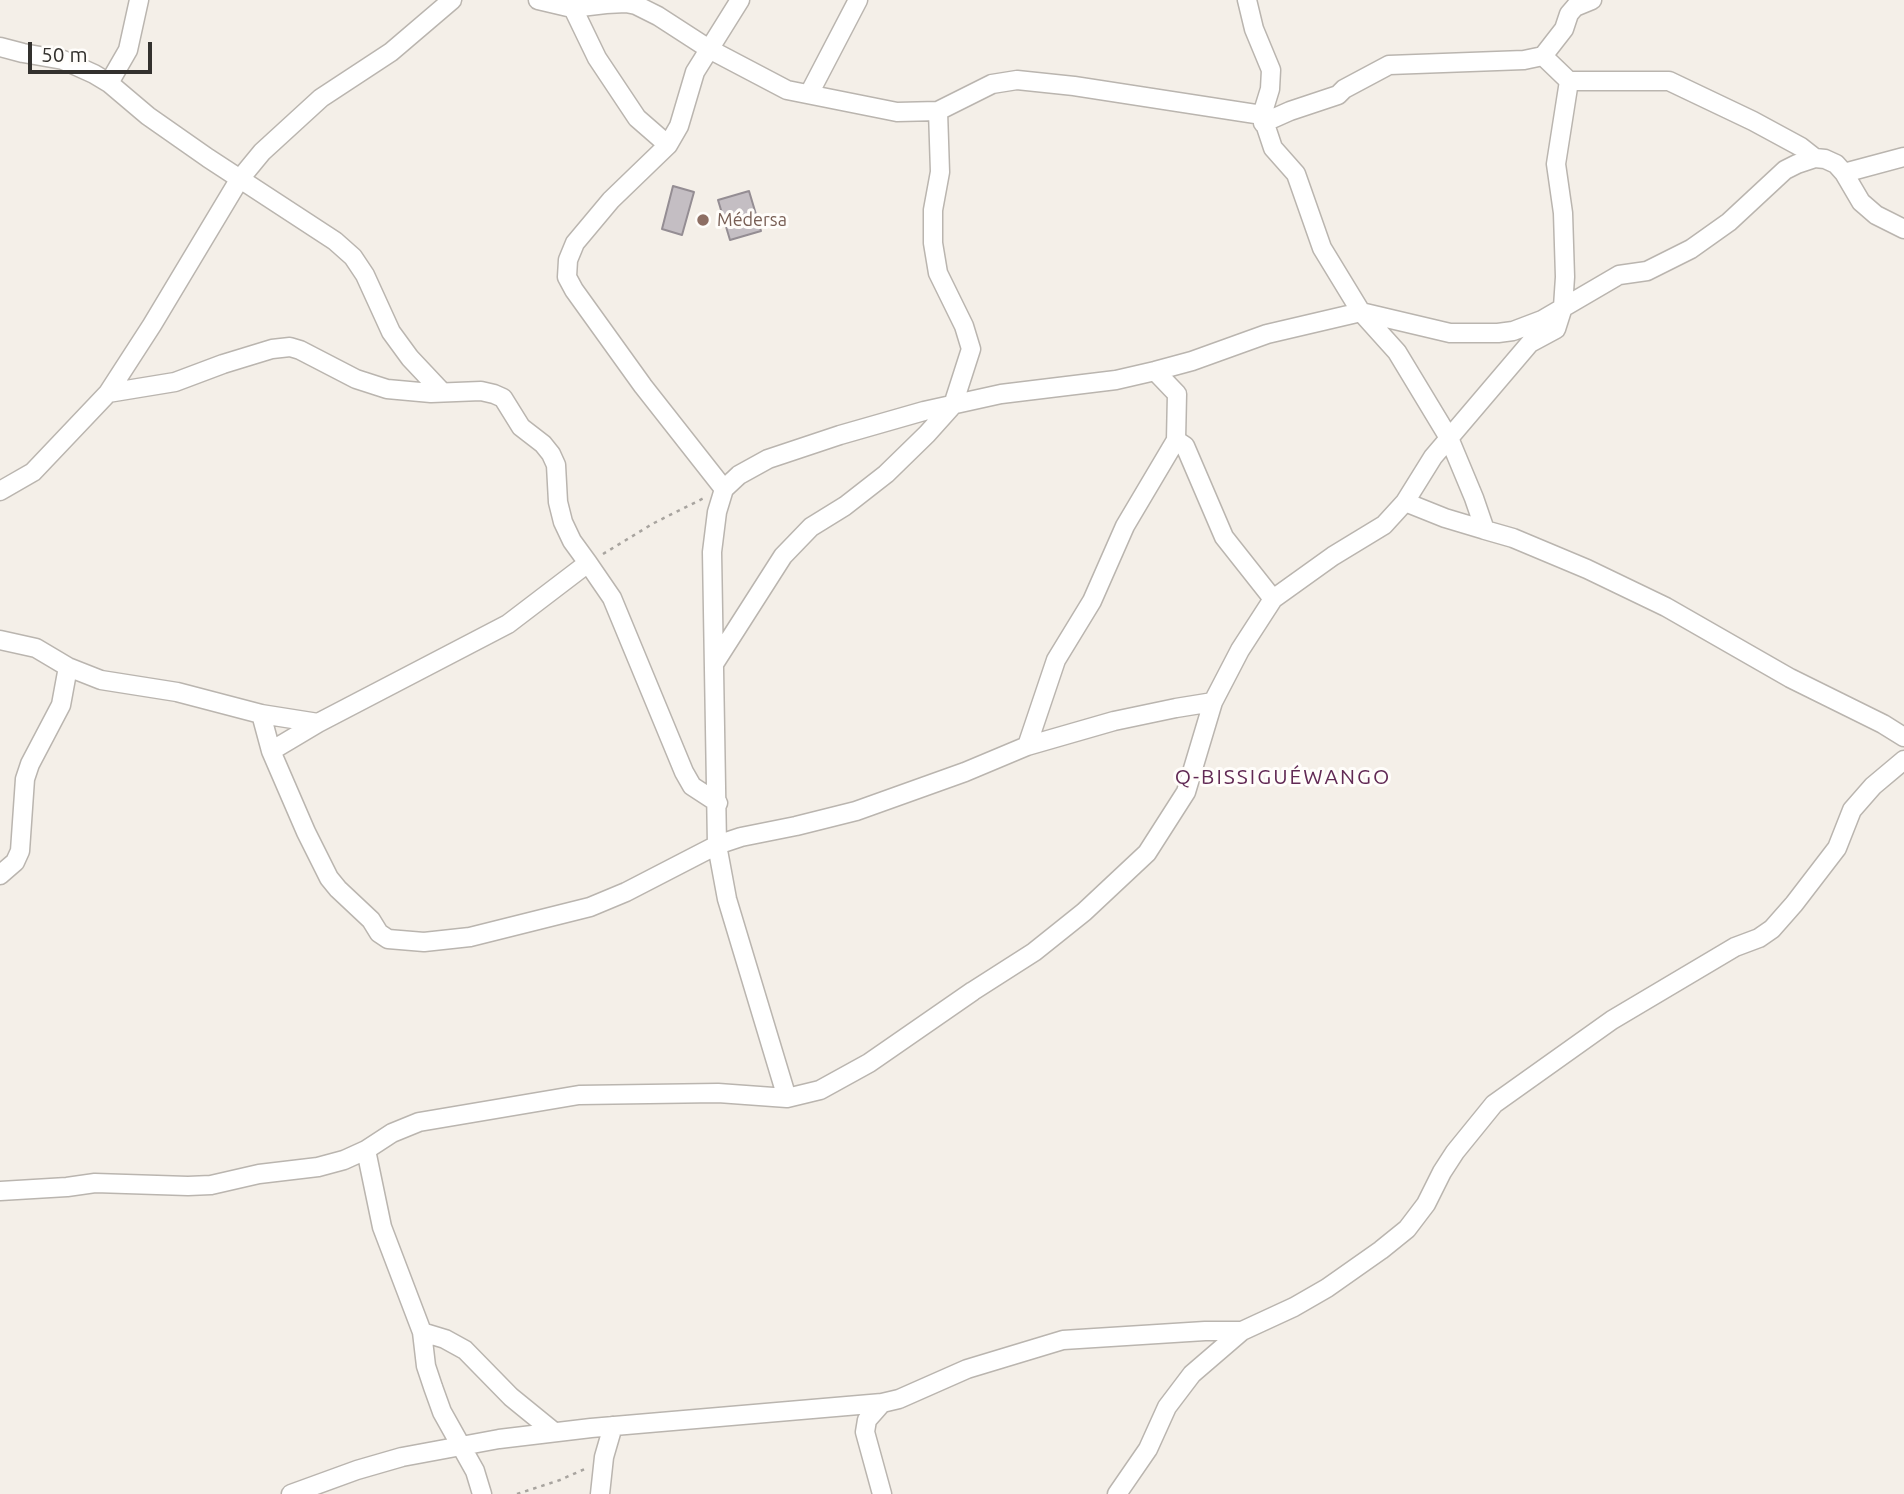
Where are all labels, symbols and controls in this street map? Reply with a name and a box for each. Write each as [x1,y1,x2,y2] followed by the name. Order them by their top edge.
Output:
[32,28,156,72] scale bar
[41,42,88,66] text: 50 m
[717,209,787,231] place label: Médersa
[695,212,711,228] marker: Médersa
[1177,764,1389,790] district label: Q-BISSIGUÉWANGO

